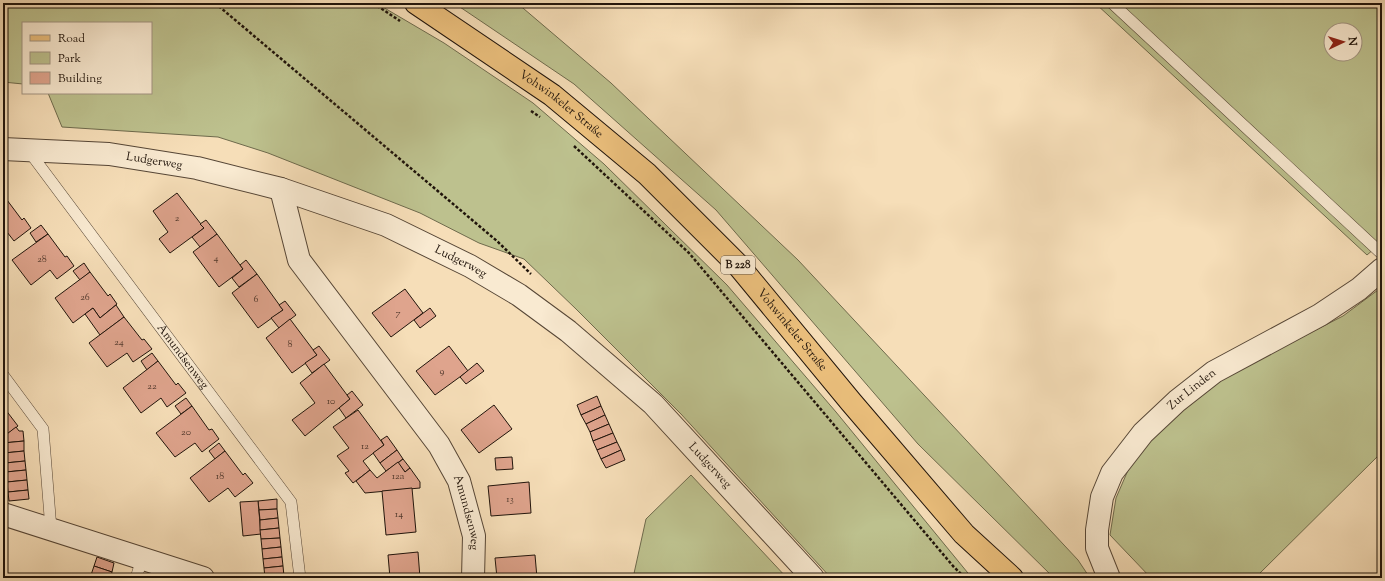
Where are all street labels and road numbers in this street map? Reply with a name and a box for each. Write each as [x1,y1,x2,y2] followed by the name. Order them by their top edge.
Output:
[515,66,607,143] street label: Vohwinkeler Straße
[125,148,184,175] street label: Ludgerweg
[431,241,490,283] street label: Ludgerweg
[721,256,755,274] road number: B 228
[752,285,832,376] street label: Vohwinkeler Straße
[152,320,213,393] street label: Amundsenweg
[1164,364,1220,414] street label: Zur Linden
[684,439,736,493] street label: Ludgerweg
[448,471,484,551] street label: Amundsenweg

